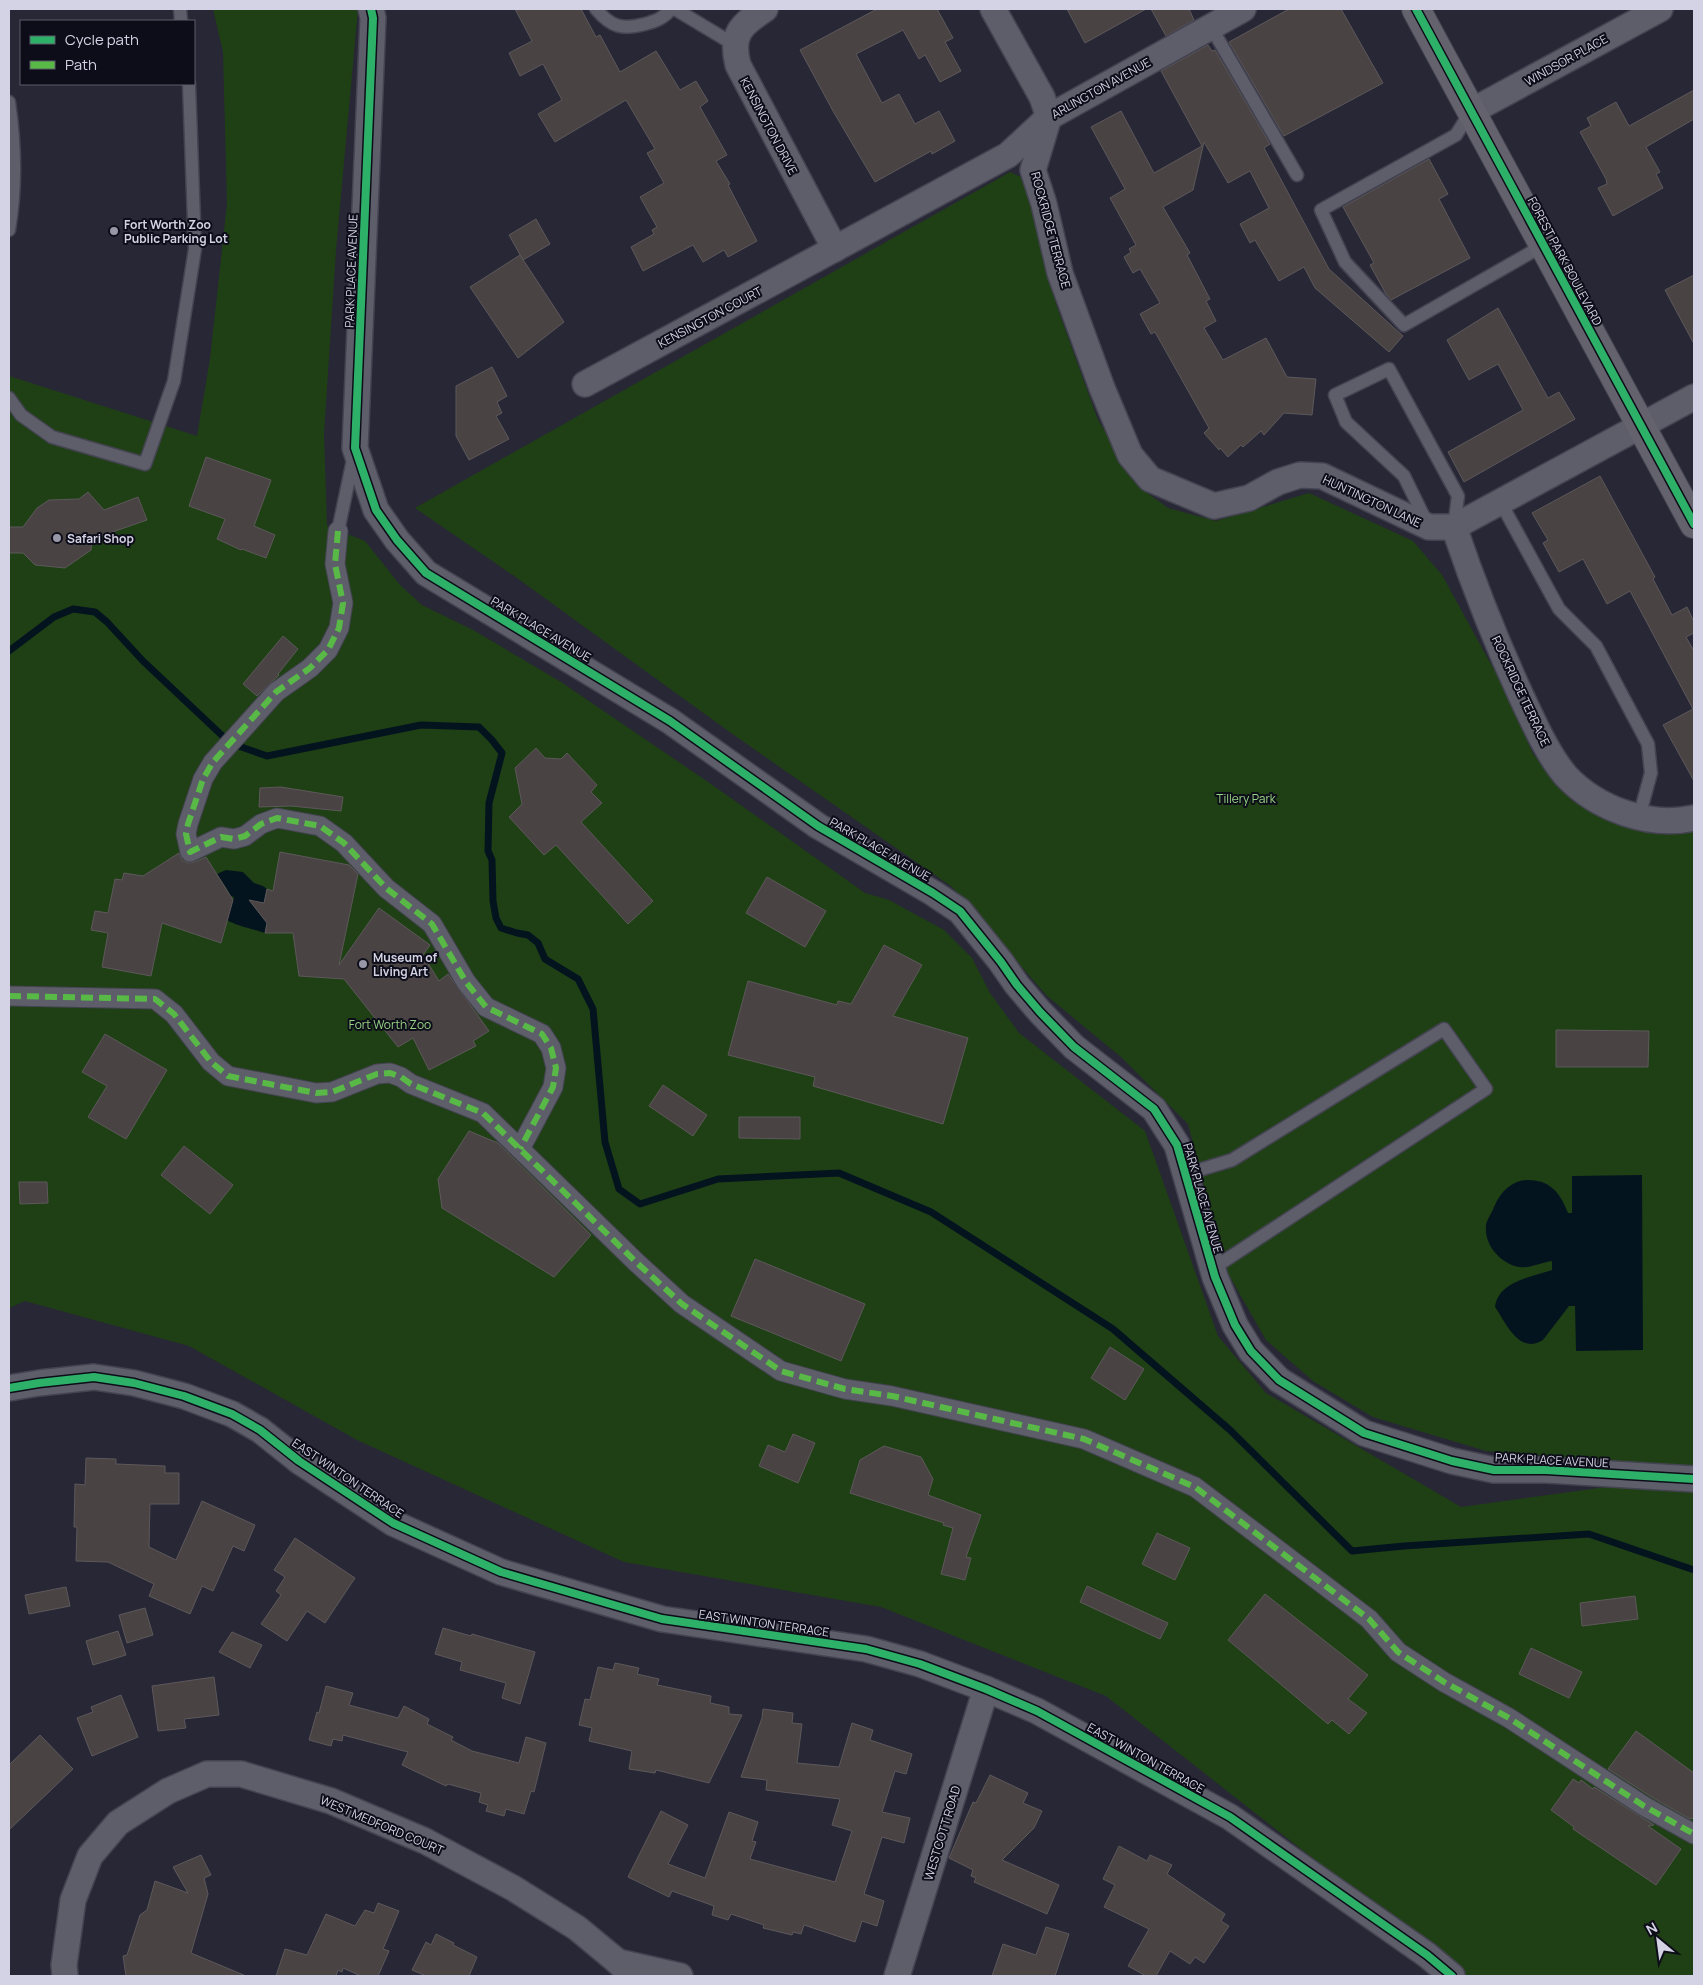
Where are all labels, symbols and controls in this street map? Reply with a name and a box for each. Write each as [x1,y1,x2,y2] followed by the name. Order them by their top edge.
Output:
[20,20,195,85] legend
[65,29,139,50] text: Cycle path
[1521,30,1611,90] street label: WINDSOR PLACE
[65,54,97,75] text: Path
[1048,54,1154,122] street label: ARLINGTON AVENUE
[736,74,802,178] street label: KENSINGTON DRIVE
[1027,170,1075,290] street label: ROCKRIDGE TERRACE
[1524,194,1606,328] street label: FOREST PARK BOULEVARD
[341,214,361,328] street label: PARK PLACE AVENUE
[124,216,228,247] place label: Fort Worth Zoo Public Parking Lot
[108,225,120,237] marker: Fort Worth Zoo Public Parking Lot
[655,282,766,352] street label: KENSINGTON COURT
[1320,471,1424,531] street label: HUNTINGTON LANE
[67,530,134,547] place label: Safari Shop
[51,532,63,544] marker: Safari Shop
[488,592,594,666] street label: PARK PLACE AVENUE
[1488,633,1554,749] street label: ROCKRIDGE TERRACE
[1216,790,1277,807] park label: Tillery Park
[826,813,934,885] street label: PARK PLACE AVENUE
[373,949,438,980] place label: Museum of Living Art
[357,958,369,970] marker: Museum of Living Art
[349,1016,431,1033] park label: Fort Worth Zoo
[1179,1141,1227,1255] street label: PARK PLACE AVENUE
[289,1434,407,1522] street label: EAST WINTON TERRACE
[1495,1449,1610,1471] street label: PARK PLACE AVENUE
[698,1605,830,1641] street label: EAST WINTON TERRACE
[1084,1719,1208,1797] street label: EAST WINTON TERRACE
[920,1784,964,1882] street label: WESTCOTT ROAD
[318,1791,447,1859] street label: WEST MEDFORD COURT
[1633,1915,1683,1965] north arrow
[1642,1917,1660,1939] text: N

